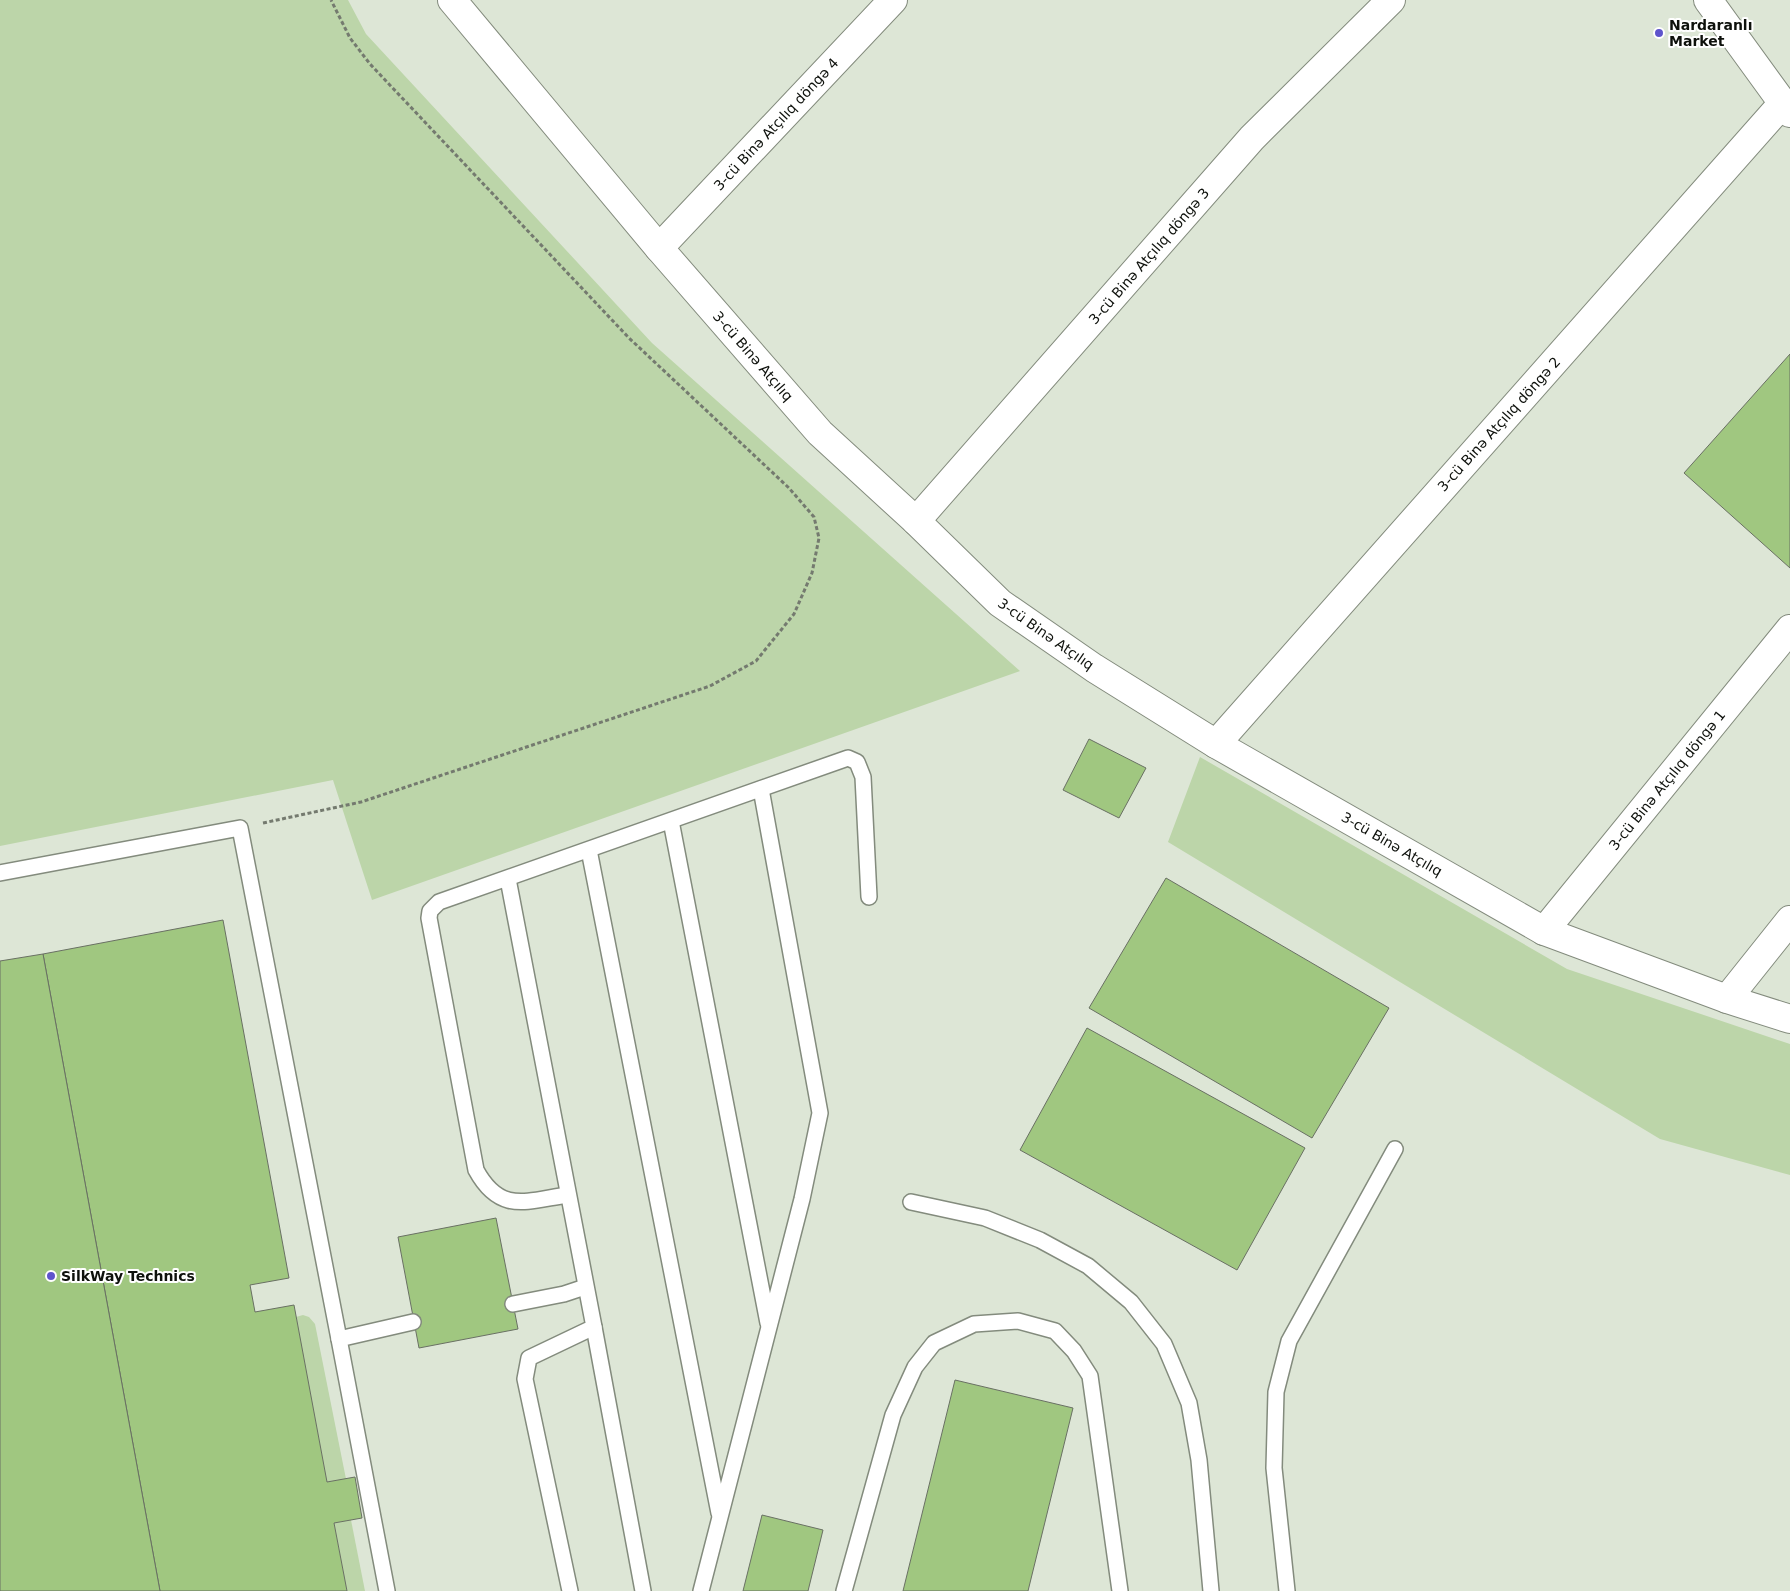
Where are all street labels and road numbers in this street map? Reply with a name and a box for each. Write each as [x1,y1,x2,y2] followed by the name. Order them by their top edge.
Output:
[710,54,842,193] street label: 3-cü Binə Atçılıq döngə 4
[1086,185,1212,327] street label: 3-cü Binə Atçılıq döngə 3
[710,308,796,404] street label: 3-cü Binə Atçılıq
[1434,354,1564,494] street label: 3-cü Binə Atçılıq döngə 2
[995,595,1097,673] street label: 3-cü Binə Atçılıq
[1606,707,1728,853] street label: 3-cü Binə Atçılıq döngə 1
[1339,809,1445,879] street label: 3-cü Binə Atçılıq

